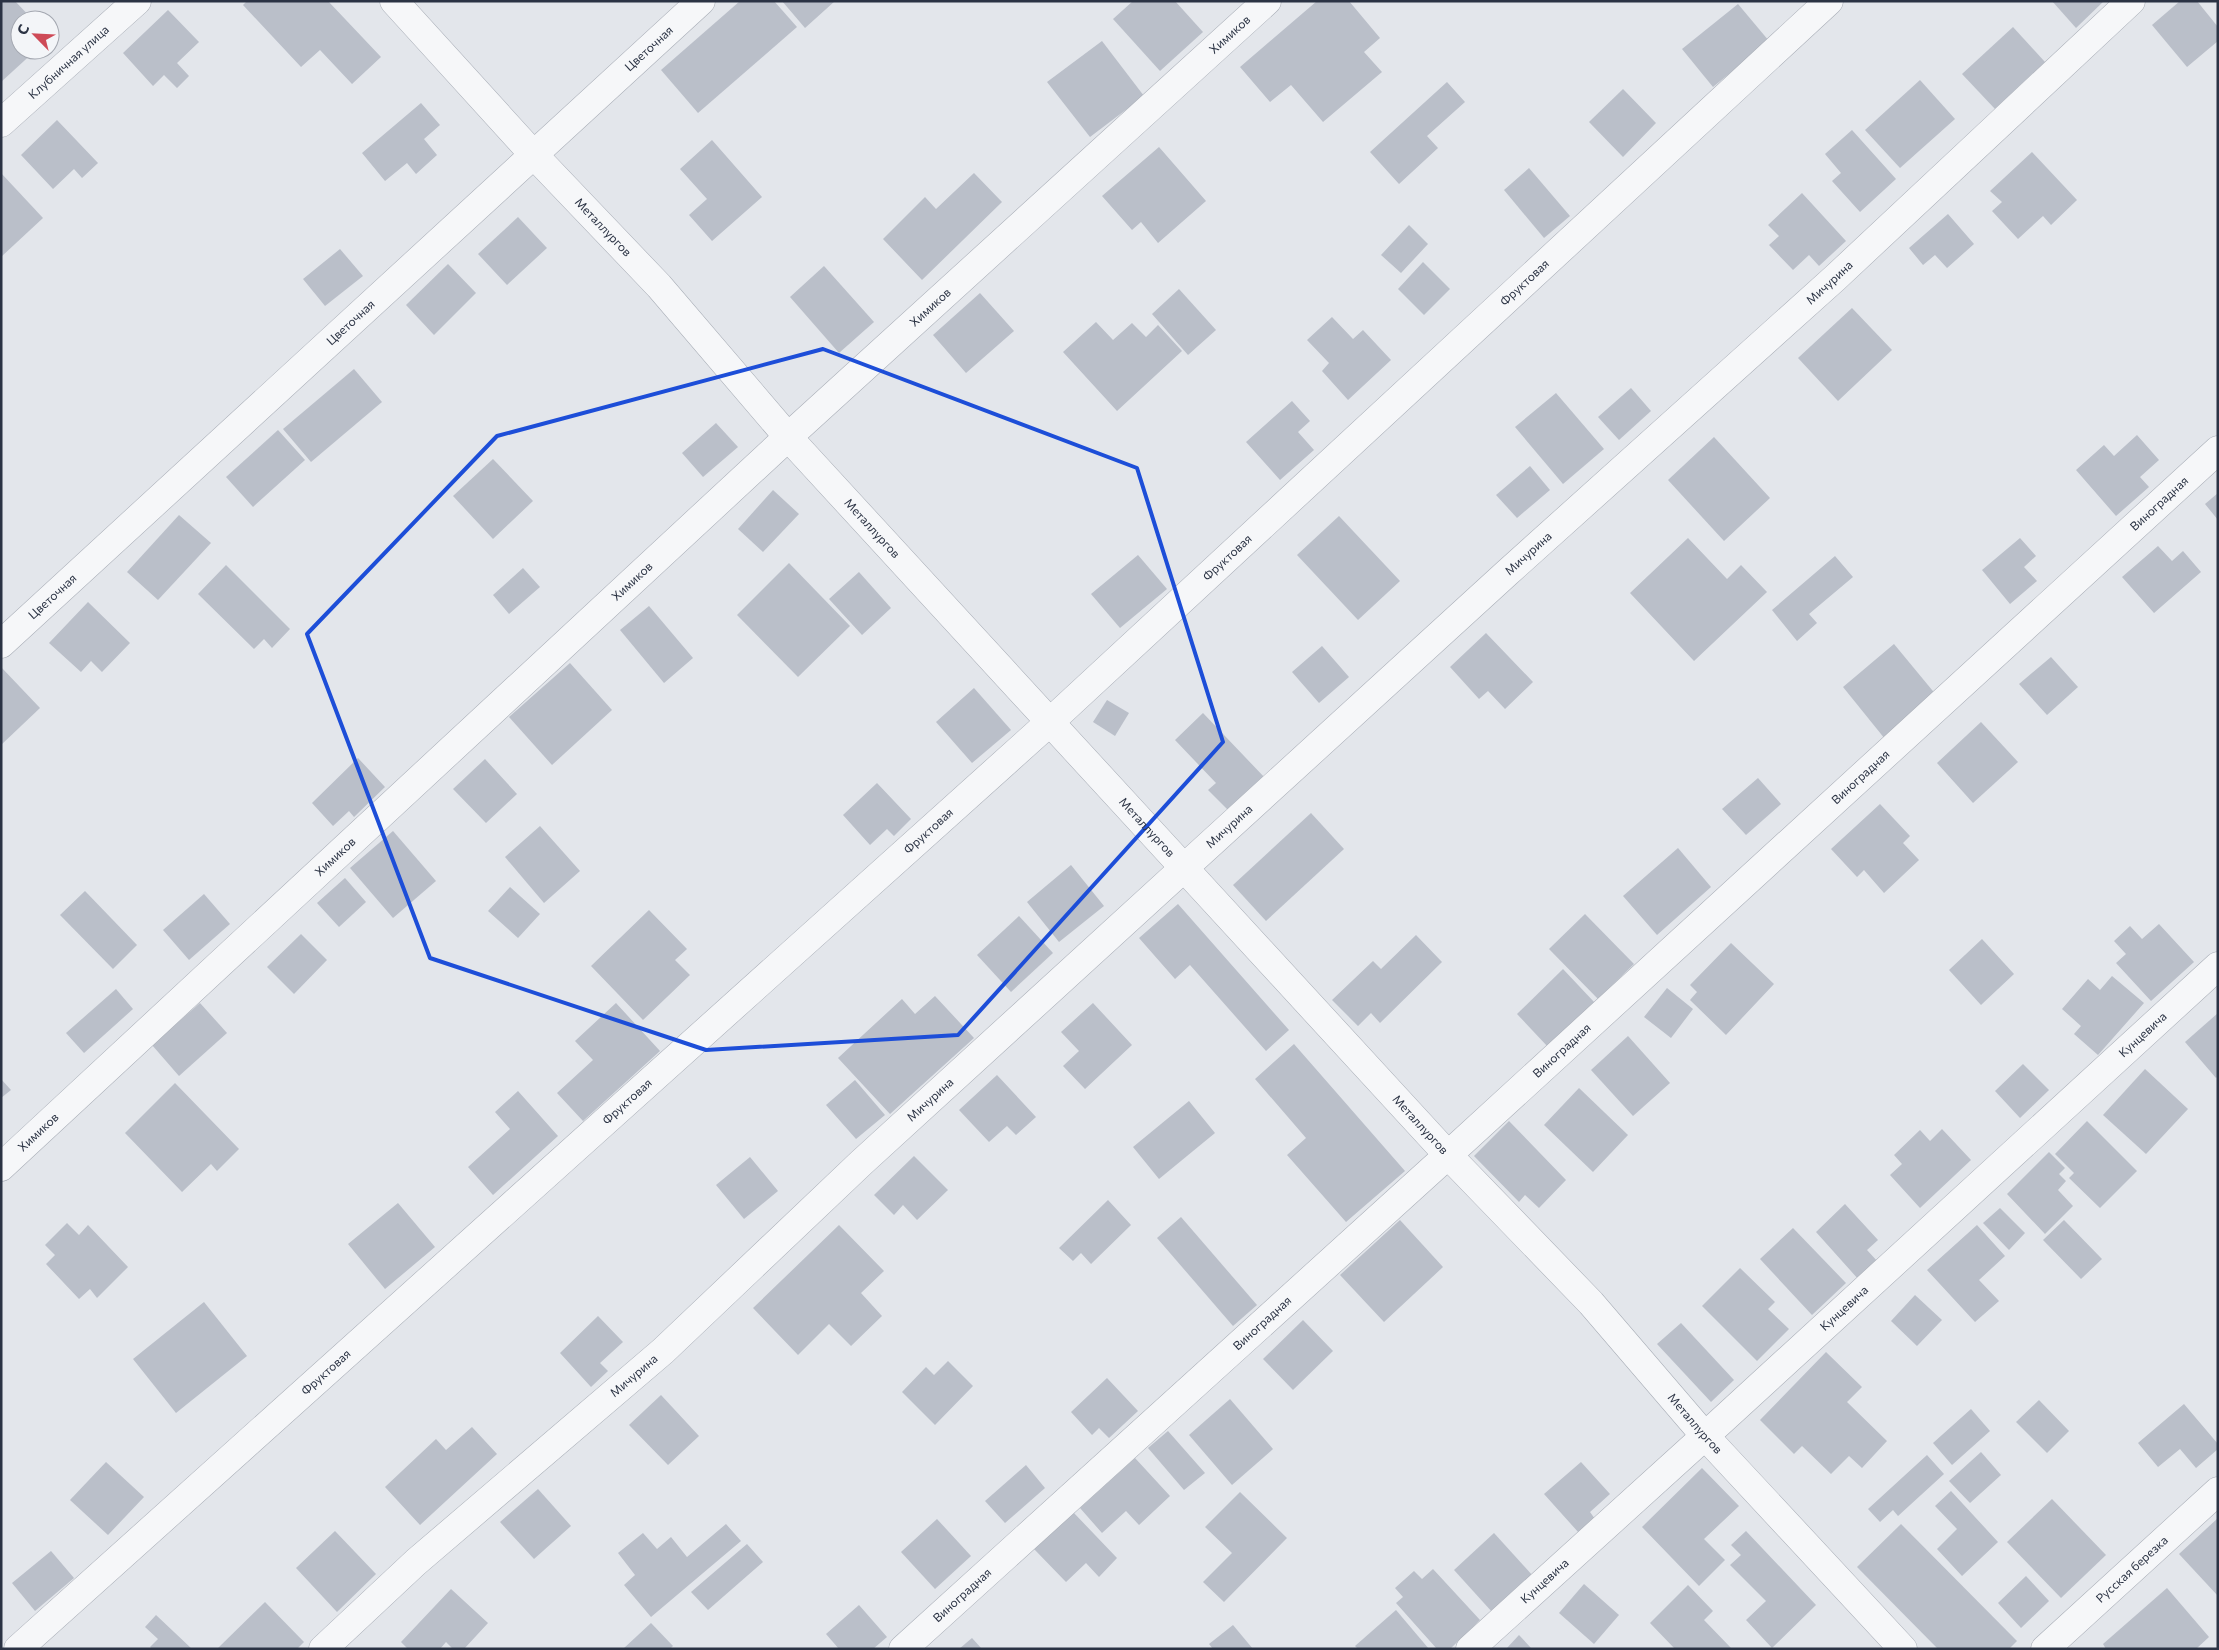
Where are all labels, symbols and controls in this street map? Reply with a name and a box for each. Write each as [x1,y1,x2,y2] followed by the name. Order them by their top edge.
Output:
[10,10,60,60] north arrow
[1206,12,1253,56] street label: Химиков
[13,22,32,37] text: С
[25,22,111,101] street label: Клубничная улица
[621,22,675,74] street label: Цветочная
[573,194,635,259] street label: Металлургов
[1497,256,1551,308] street label: Фруктовая
[1803,257,1855,307] street label: Мичурина
[906,285,953,329] street label: Химиков
[323,296,377,348] street label: Цветочная
[2127,473,2191,533] street label: Виноградная
[842,495,903,560] street label: Металлургов
[1502,528,1554,577] street label: Мичурина
[1199,531,1254,583] street label: Фруктовая
[608,559,655,603] street label: Химиков
[25,570,79,621] street label: Цветочная
[1828,746,1892,807] street label: Виноградная
[1117,794,1178,859] street label: Металлургов
[1202,801,1255,851] street label: Мичурина
[900,805,955,856] street label: Фруктовая
[311,834,358,878] street label: Химиков
[2115,1009,2169,1060] street label: Кунцевича
[1529,1020,1593,1080] street label: Виноградная
[903,1074,956,1124] street label: Мичурина
[599,1075,654,1127] street label: Фруктовая
[1390,1092,1452,1157] street label: Металлургов
[15,1109,61,1154] street label: Химиков
[1817,1282,1870,1333] street label: Кунцевича
[1230,1293,1294,1352] street label: Виноградная
[298,1346,353,1397] street label: Фруктовая
[607,1351,660,1399] street label: Мичурина
[1665,1390,1726,1456] street label: Металлургов
[2093,1532,2170,1605] street label: Русская березка
[1517,1555,1571,1606] street label: Кунцевича
[930,1565,994,1624] street label: Виноградная

